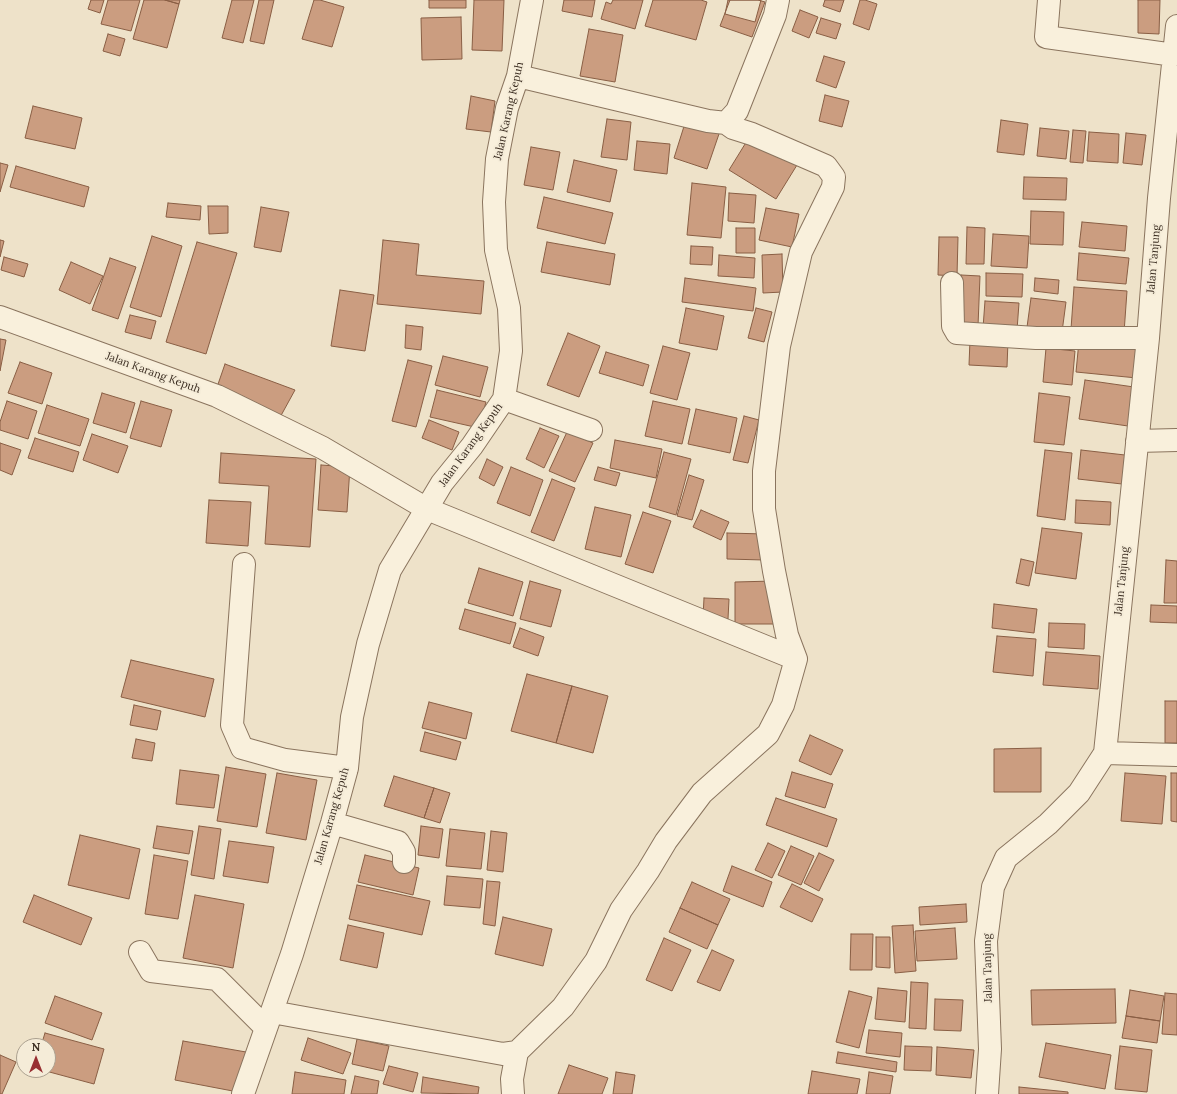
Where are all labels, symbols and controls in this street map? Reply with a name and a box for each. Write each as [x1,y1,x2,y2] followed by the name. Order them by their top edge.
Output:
[491,61,527,161] street label: Jalan Karang Kepuh
[1144,224,1164,294] street label: Jalan Tanjung
[104,350,202,396] street label: Jalan Karang Kepuh
[436,401,506,489] street label: Jalan Karang Kepuh
[1112,546,1132,616] street label: Jalan Tanjung
[312,766,352,866] street label: Jalan Karang Kepuh
[981,933,995,1003] street label: Jalan Tanjung
[16,1038,56,1078] north arrow
[32,1040,40,1054] text: N

